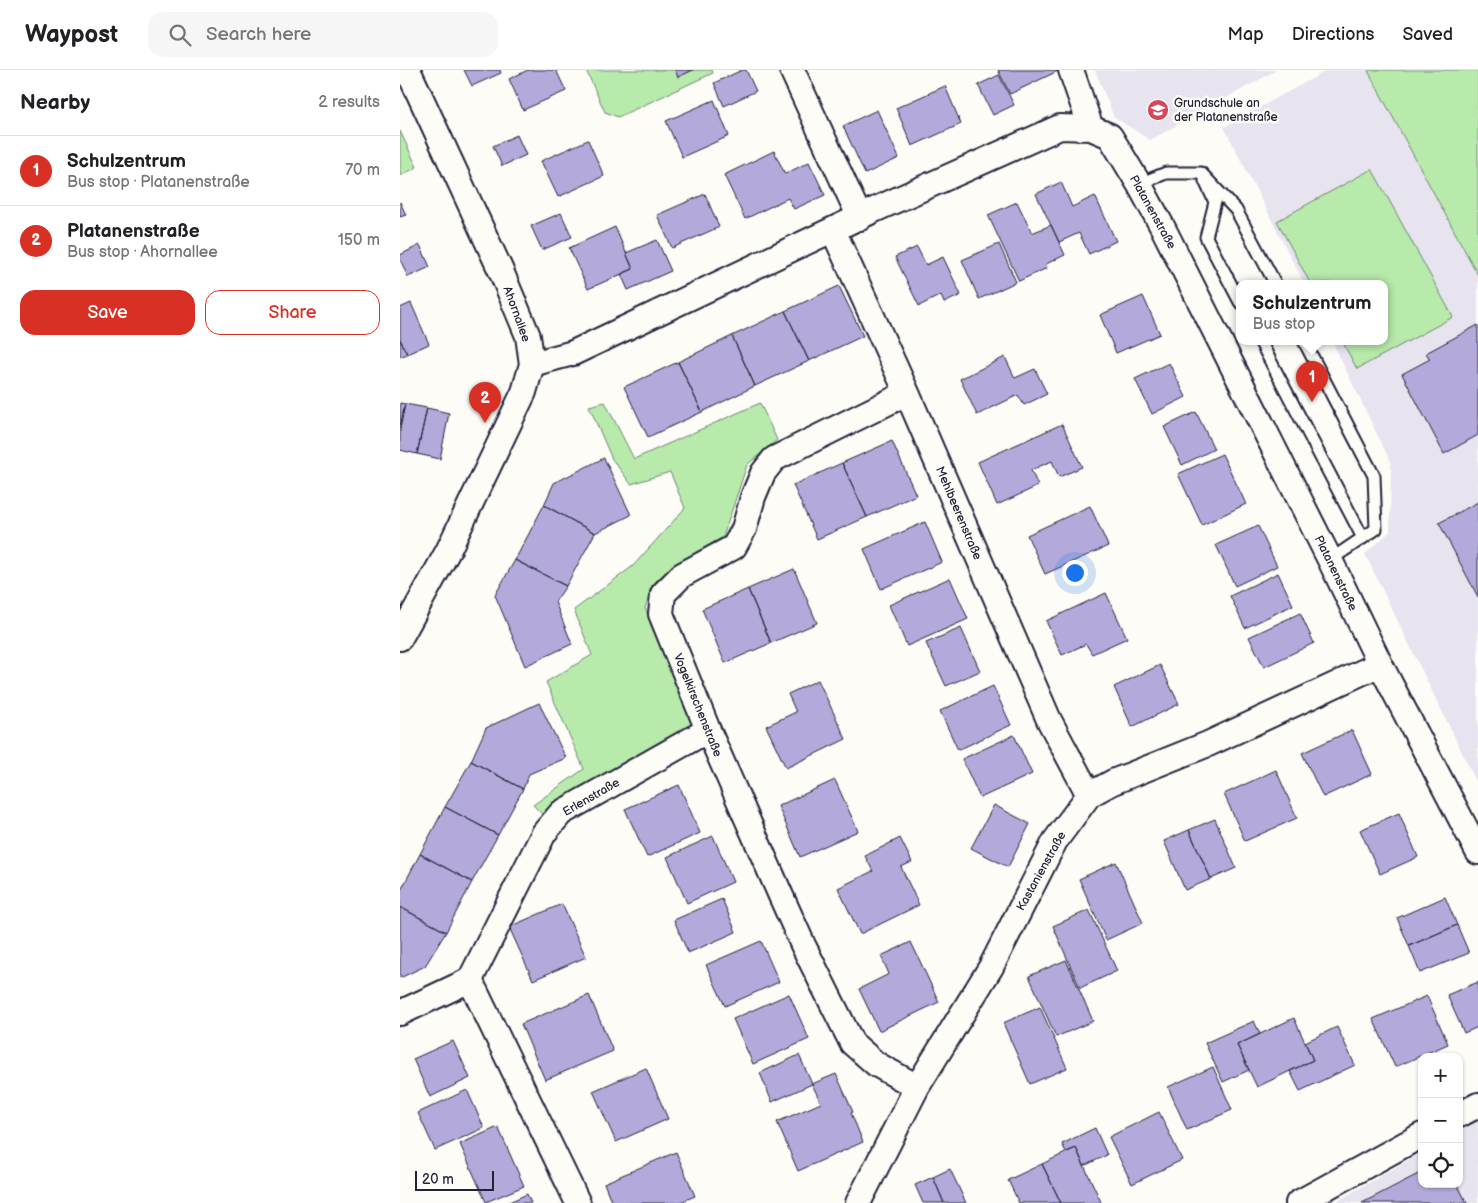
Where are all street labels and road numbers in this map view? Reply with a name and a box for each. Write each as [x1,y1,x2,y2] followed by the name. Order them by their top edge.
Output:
[1126,173,1179,252] street label: Platanenstraße
[500,284,534,344] street label: Ahornallee
[932,464,985,562] street label: Mehlbeerenstraße
[1311,533,1360,613] street label: Platanenstraße
[670,651,725,759] street label: Vogelkirschenstraße
[560,775,622,820] street label: Erlenstraße
[1013,829,1069,913] street label: Kastanienstraße

